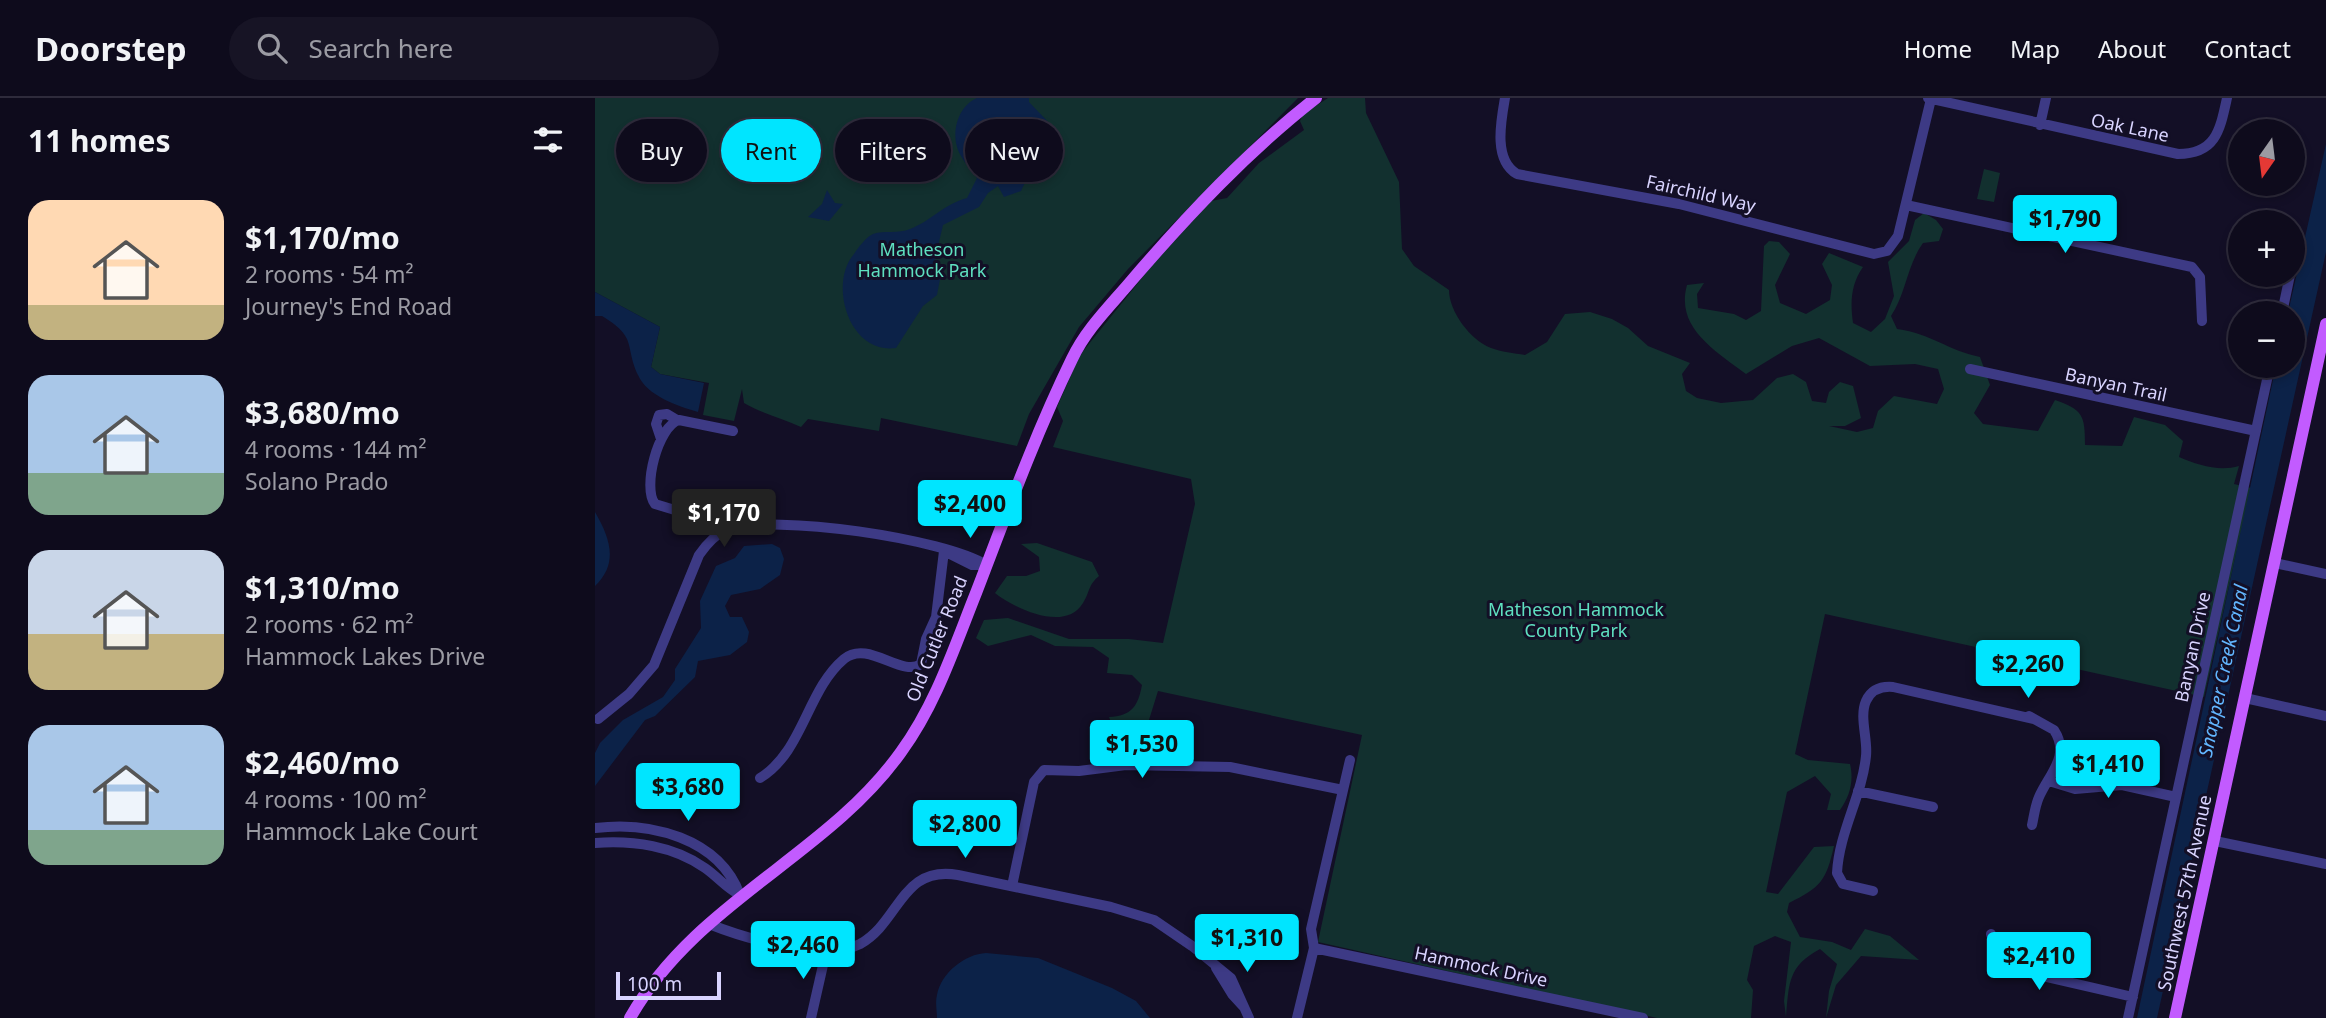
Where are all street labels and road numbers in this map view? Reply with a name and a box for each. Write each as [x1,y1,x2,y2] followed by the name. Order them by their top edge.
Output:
[2089,107,2171,147] street label: Oak Lane
[1644,169,1759,217] street label: Fairchild Way
[2063,362,2169,407] street label: Banyan Trail
[900,572,972,705] street label: Old Cutler Road
[2169,589,2215,704] street label: Banyan Drive
[2152,793,2217,993] street label: Southwest 57th Avenue
[1412,940,1550,992] street label: Hammock Drive

